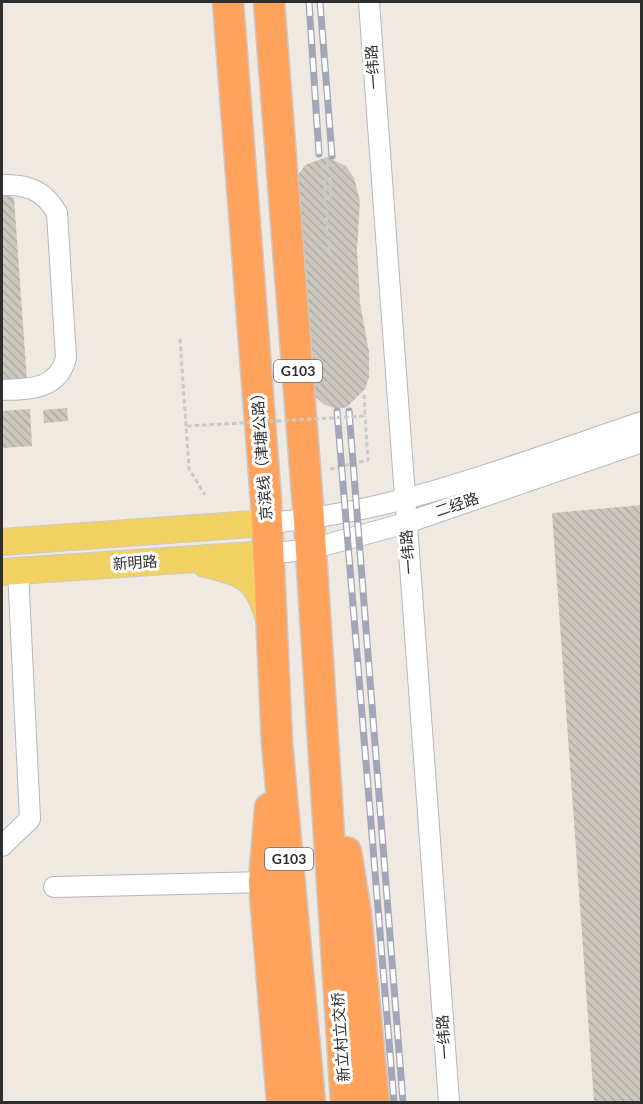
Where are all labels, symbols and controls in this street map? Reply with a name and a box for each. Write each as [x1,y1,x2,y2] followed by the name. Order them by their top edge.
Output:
[361,44,383,90] street label: 一纬路
[274,360,322,382] road number: G103
[247,385,275,521] street label: 京滨线（津塘公路）
[432,488,481,520] street label: 二经路
[396,529,418,575] street label: 一纬路
[112,551,158,573] street label: 新明路
[265,848,313,870] road number: G103
[328,992,352,1083] street label: 新立村立交桥
[432,1014,454,1060] street label: 一纬路

